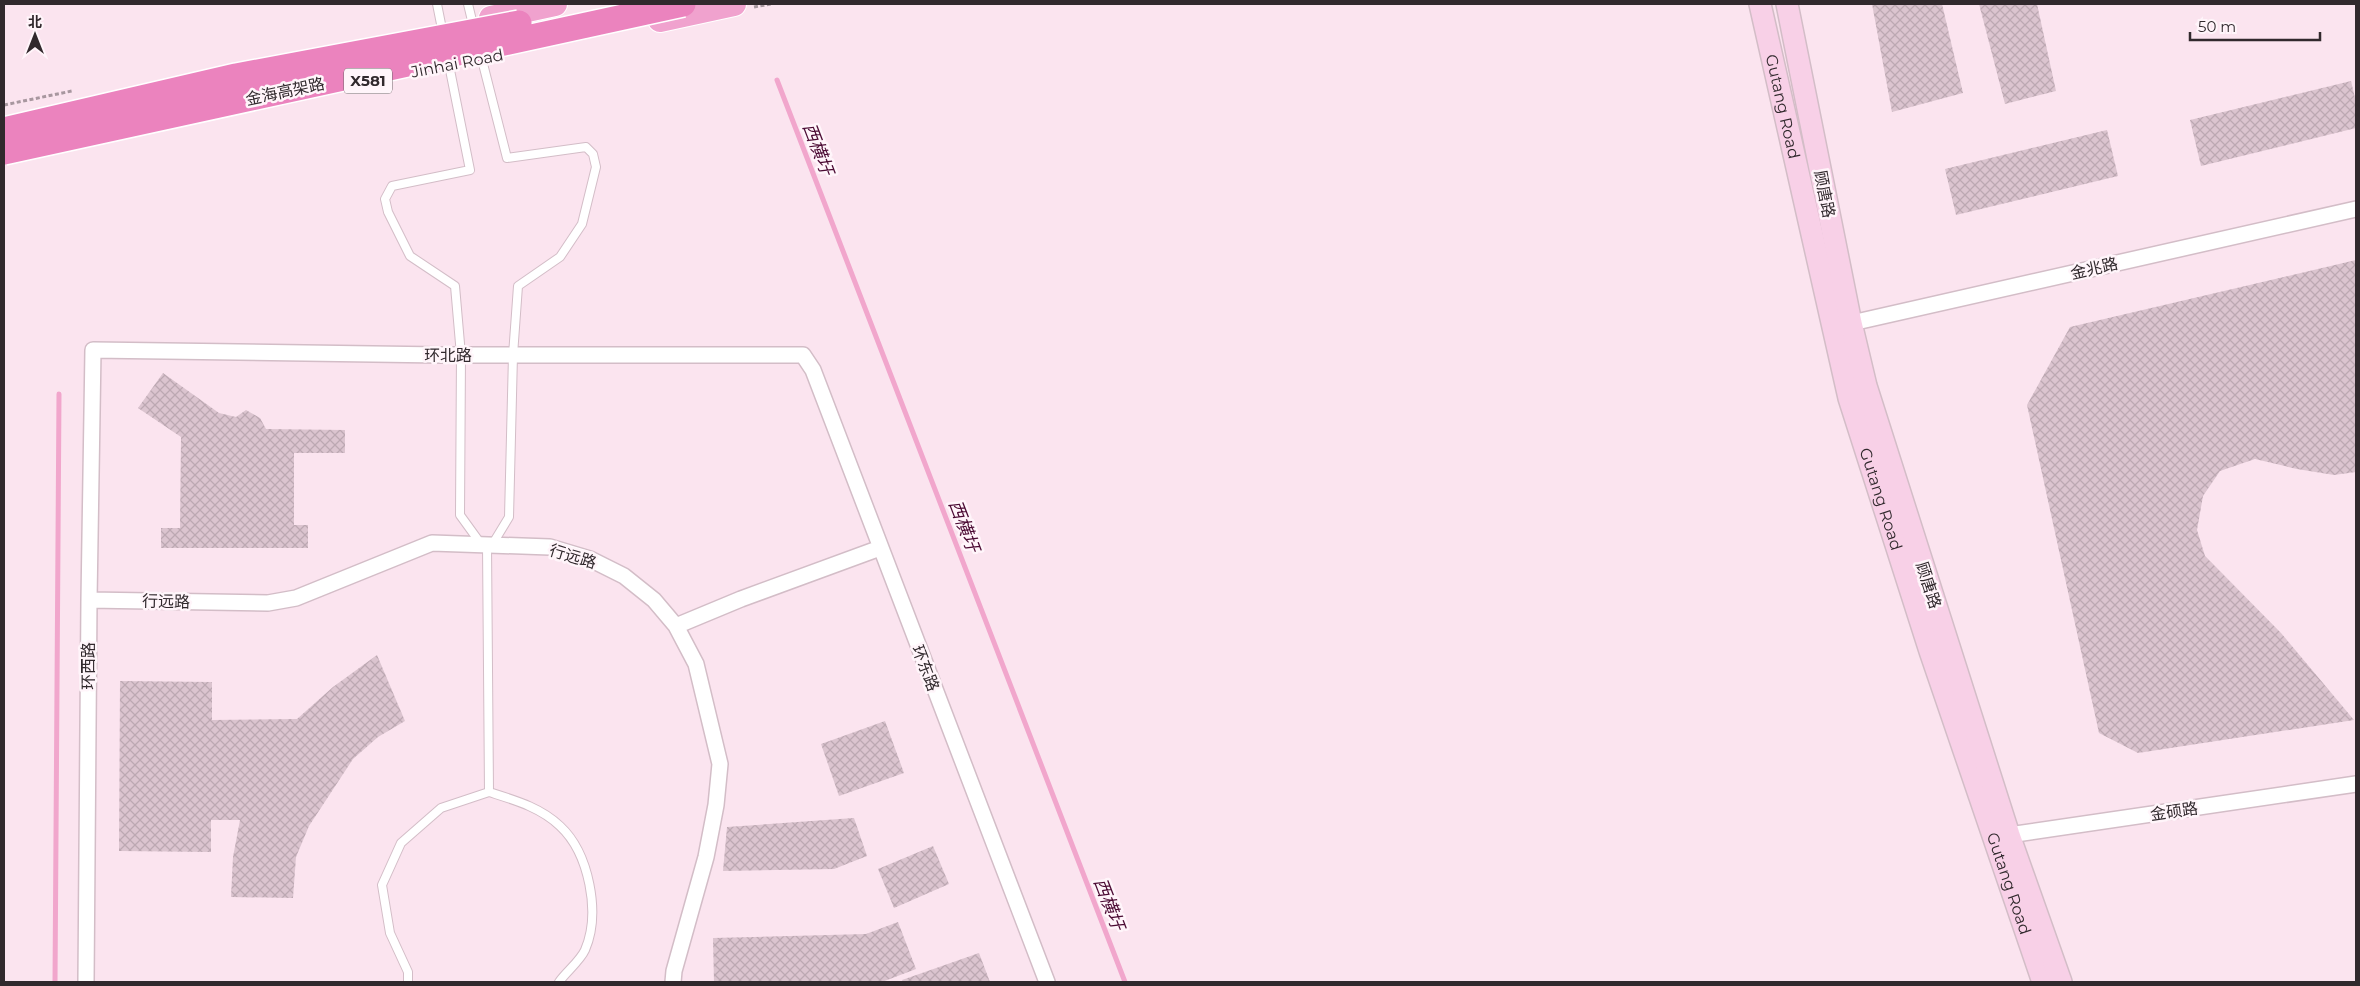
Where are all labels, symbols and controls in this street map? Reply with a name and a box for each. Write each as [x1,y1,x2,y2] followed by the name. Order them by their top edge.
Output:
[10,10,60,60] north arrow
[2190,10,2320,42] scale bar
[28,13,42,31] text: 北
[2198,17,2236,36] text: 50 m
[408,45,505,82] street label: Jinhai Road
[1762,52,1804,161] street label: Gutang Road
[344,68,392,94] road number: X581
[244,74,326,109] street label: 金海高架路
[798,120,839,181] water label: 西横圩
[1811,169,1838,219] street label: 顾唐路
[2069,254,2120,283] street label: 金兆路
[424,346,472,365] street label: 环北路
[1856,445,1906,553] street label: Gutang Road
[944,497,985,558] water label: 西横圩
[547,540,599,573] street label: 行远路
[1912,559,1945,611] street label: 顾唐路
[142,592,190,611] street label: 行远路
[79,642,98,690] street label: 环西路
[908,642,943,694] street label: 环东路
[2149,799,2199,824] street label: 金硕路
[1983,830,2035,937] street label: Gutang Road
[1089,875,1130,936] water label: 西横圩

